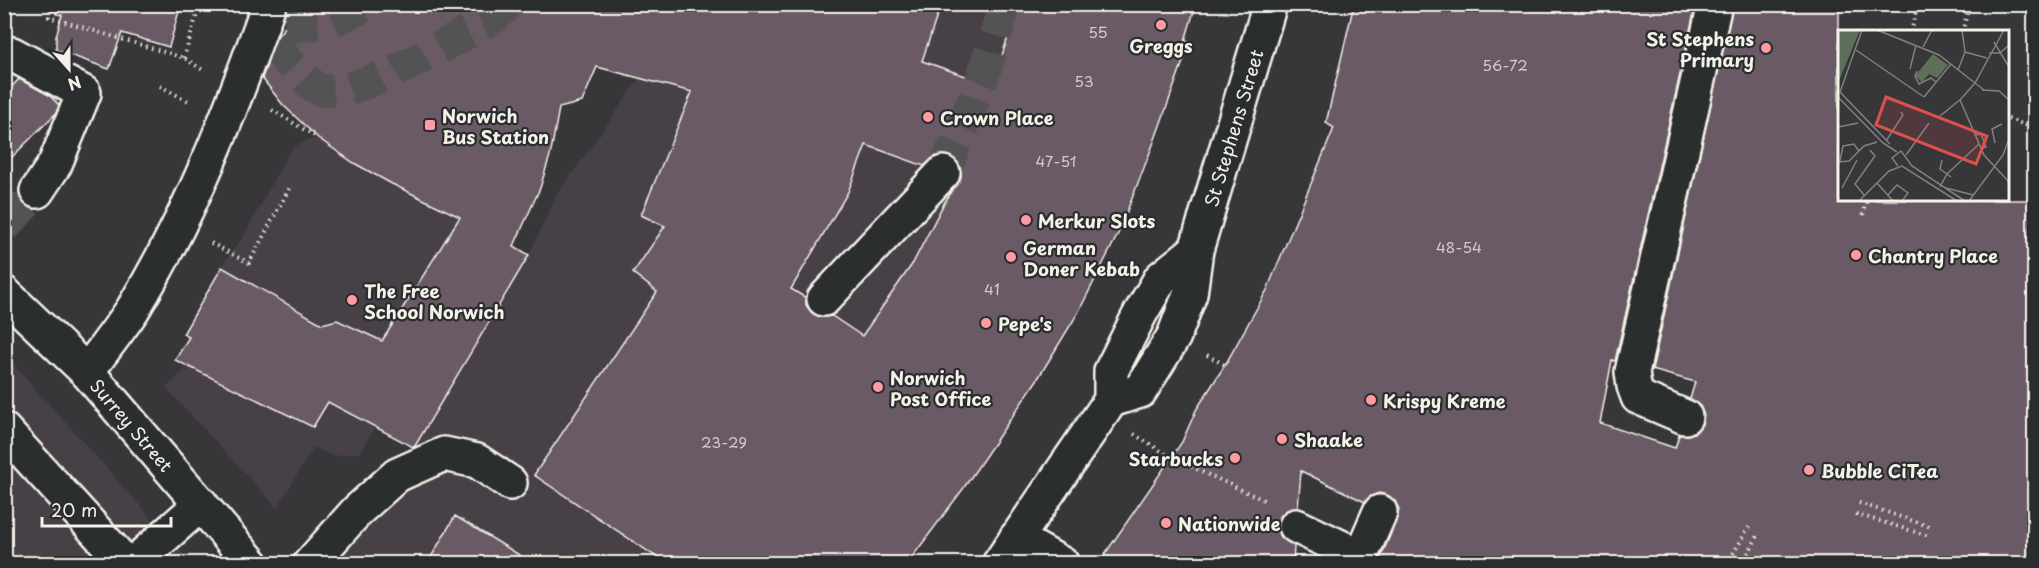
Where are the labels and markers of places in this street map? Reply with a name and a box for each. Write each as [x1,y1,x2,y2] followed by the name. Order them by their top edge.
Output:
[1154,18,1168,32] marker: Greggs
[1646,25,1754,73] place label: St Stephens Primary
[1129,32,1193,59] place label: Greggs
[1759,41,1773,55] marker: St Stephens Primary
[442,102,549,150] place label: Norwich Bus Station
[940,104,1054,131] place label: Crown Place
[921,110,935,124] marker: Crown Place
[423,118,437,132] marker: Norwich Bus Station
[1038,207,1156,234] place label: Merkur Slots
[1019,213,1033,227] marker: Merkur Slots
[1023,234,1140,282] place label: German Doner Kebab
[1868,242,1998,269] place label: Chantry Place
[1849,248,1863,262] marker: Chantry Place
[1004,250,1018,264] marker: German Doner Kebab
[364,277,504,325] place label: The Free School Norwich
[345,293,359,307] marker: The Free School Norwich
[998,310,1052,337] place label: Pepe's
[979,316,993,330] marker: Pepe's
[890,364,991,412] place label: Norwich Post Office
[871,380,885,394] marker: Norwich Post Office
[1383,387,1506,414] place label: Krispy Kreme
[1364,393,1378,407] marker: Krispy Kreme
[1294,426,1363,453] place label: Shaake
[1275,432,1289,446] marker: Shaake
[1129,445,1223,472] place label: Starbucks
[1228,451,1242,465] marker: Starbucks
[1821,457,1938,484] place label: Bubble CiTea
[1802,463,1816,477] marker: Bubble CiTea
[1178,510,1281,537] place label: Nationwide
[1159,516,1173,530] marker: Nationwide

